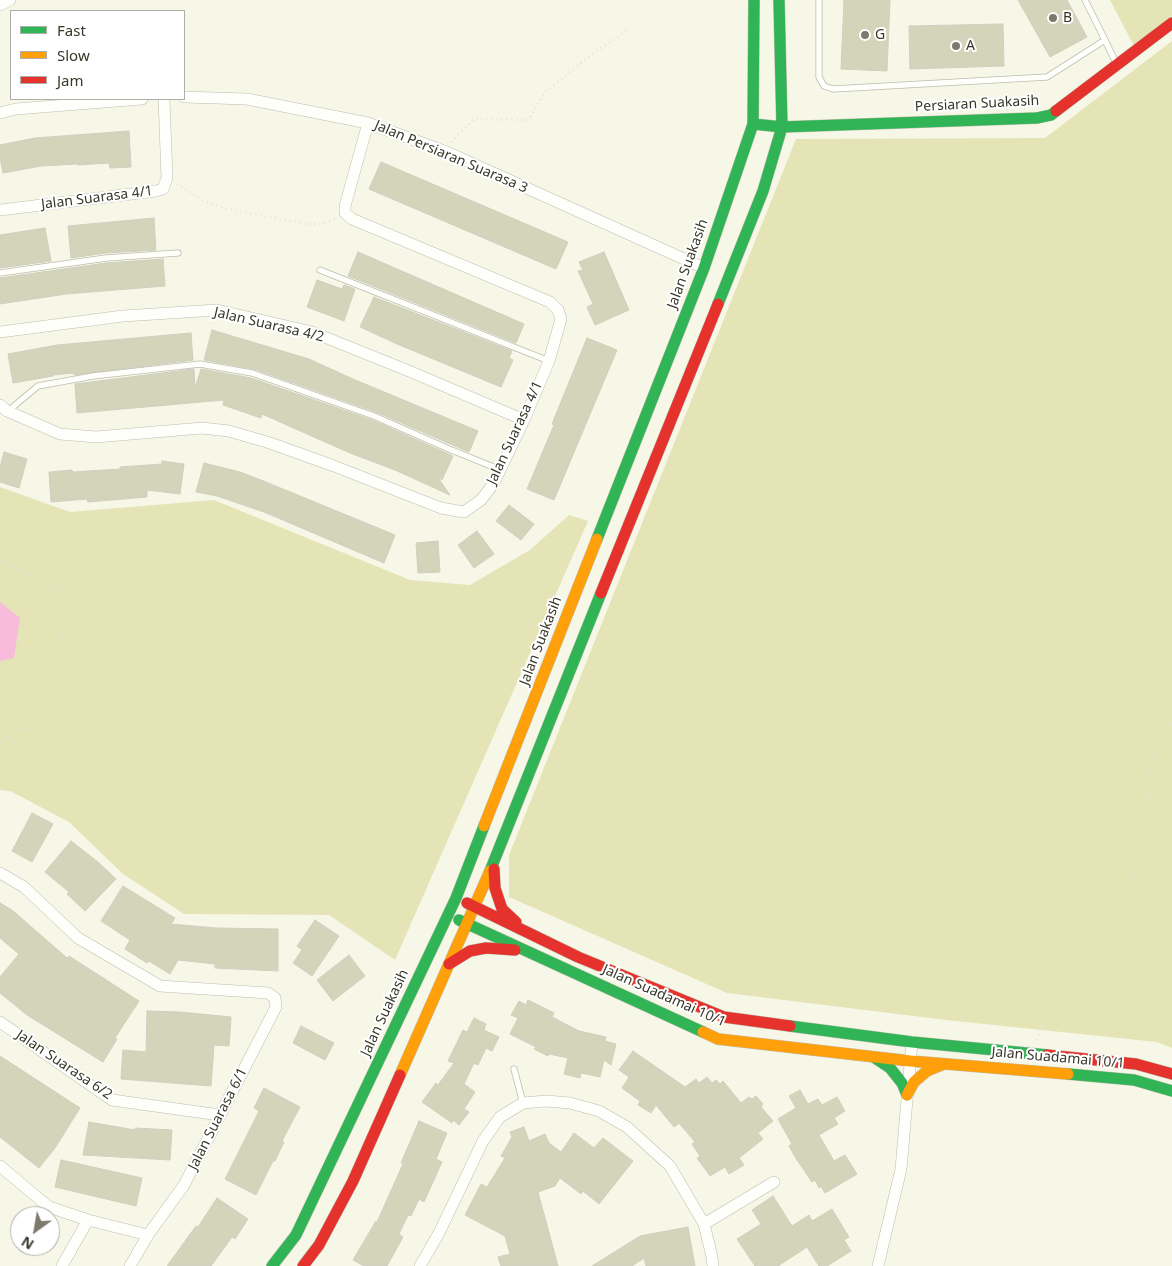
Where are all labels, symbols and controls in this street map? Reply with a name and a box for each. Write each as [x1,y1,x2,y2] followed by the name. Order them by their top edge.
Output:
[10,10,185,100] legend
[1063,10,1072,26] place label: B
[1047,12,1059,24] marker: B
[57,20,86,40] text: Fast
[875,27,885,43] place label: G
[859,29,871,41] marker: G
[966,38,975,54] place label: A
[950,40,962,52] marker: A
[57,45,90,65] text: Slow
[57,70,84,90] text: Jam
[914,92,1040,116] street label: Persiaran Suakasih
[372,117,530,197] street label: Jalan Persiaran Suarasa 3
[40,183,154,213] street label: Jalan Suarasa 4/1
[664,217,712,311] street label: Jalan Suakasih
[212,304,326,346] street label: Jalan Suarasa 4/2
[484,379,546,487] street label: Jalan Suarasa 4/1
[516,594,566,688] street label: Jalan Suakasih
[600,961,728,1031] street label: Jalan Suadamai 10/1
[358,967,412,1059] street label: Jalan Suakasih
[13,1027,115,1103] street label: Jalan Suarasa 6/2
[991,1044,1125,1072] street label: Jalan Suadamai 10/1
[185,1065,251,1173] street label: Jalan Suarasa 6/1
[10,1206,60,1256] north arrow
[17,1232,37,1254] text: N

